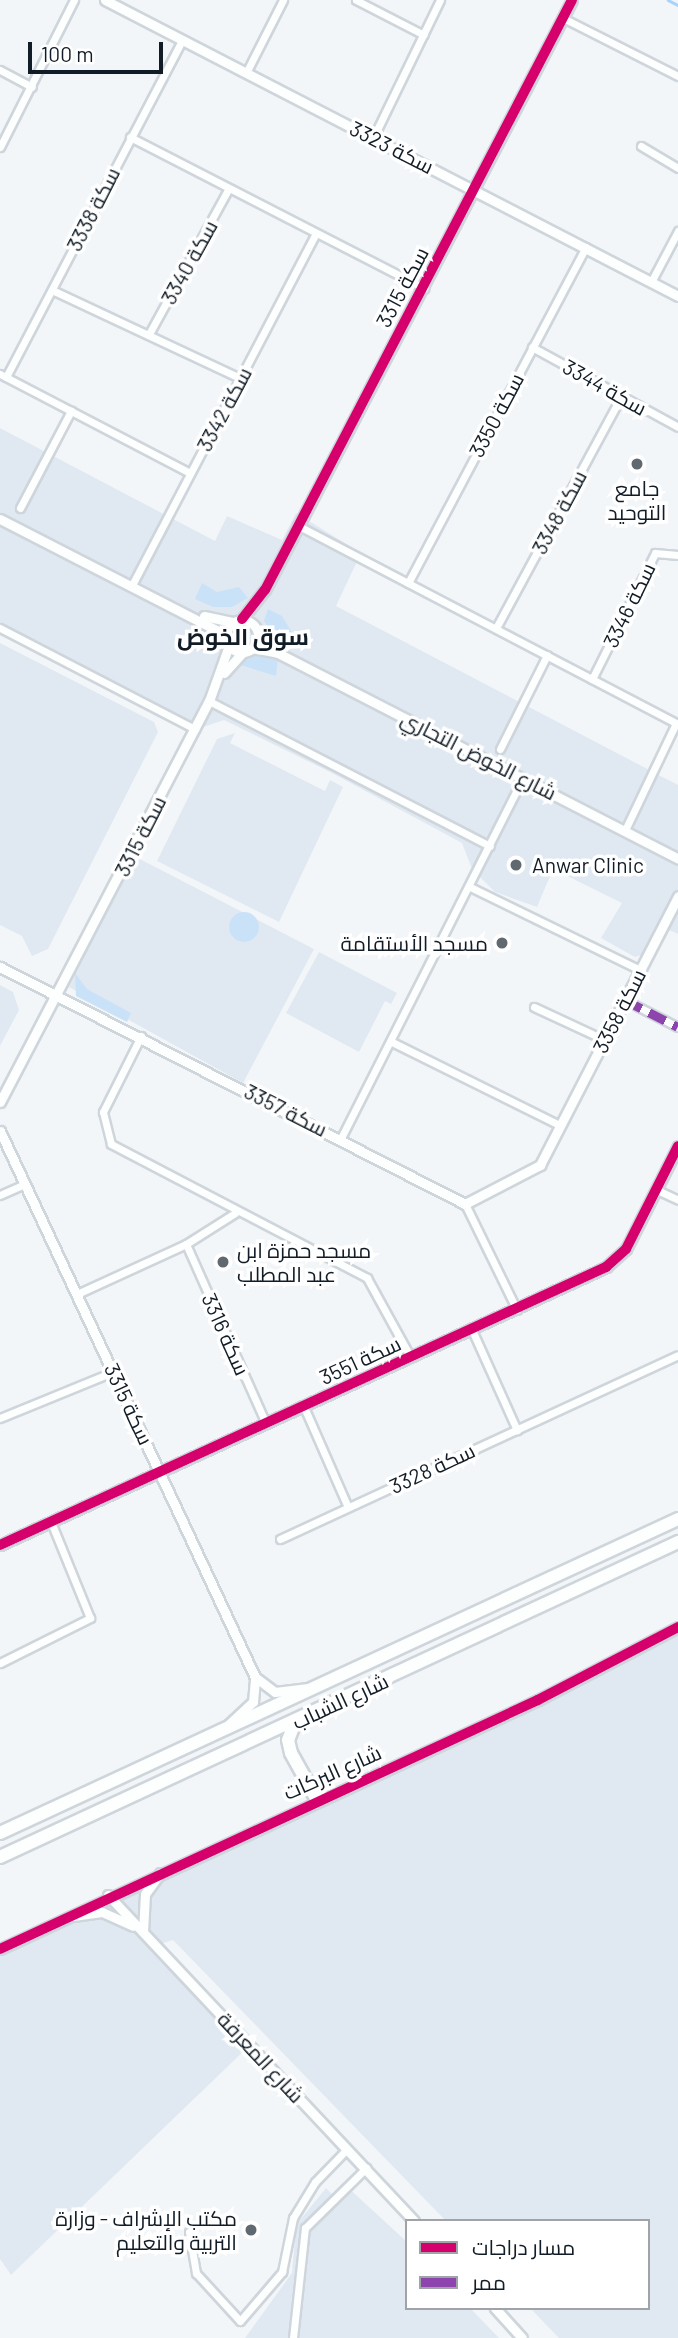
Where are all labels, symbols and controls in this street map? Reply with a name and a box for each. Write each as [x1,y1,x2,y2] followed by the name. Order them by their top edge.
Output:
[32,28,166,72] scale bar
[41,41,94,66] text: 100 m
[346,115,438,179] street label: سكة 3323
[61,163,125,255] street label: سكة 3338
[156,215,222,309] street label: سكة 3340
[370,243,434,331] street label: سكة 3315
[559,354,651,420] street label: سكة 3344
[191,362,257,456] street label: سكة 3342
[463,369,529,461] street label: سكة 3350
[629,456,645,472] marker: جامع التوحيد
[526,466,592,558] street label: سكة 3348
[608,475,666,525] place label: جامع التوحيد
[598,558,660,652] street label: سكة 3346
[177,622,309,650] district label: سوق الخوض
[397,705,561,805] street label: شارع الخوض التجاري
[109,791,171,881] street label: سكة 3315
[532,852,644,878] place label: Anwar Clinic
[506,855,526,875] marker: Anwar Clinic
[340,930,488,956] place label: مسجد الأستقامة
[494,935,510,951] marker: مسجد الأستقامة
[587,965,651,1057] street label: سكة 3358
[240,1078,332,1142] street label: سكة 3357
[237,1237,371,1287] place label: مسجد حمزة ابن عبد المطلب
[215,1254,231,1270] marker: مسجد حمزة ابن عبد المطلب
[197,1289,255,1379] street label: سكة 3316
[315,1330,405,1390] street label: سكة 3551
[99,1359,159,1449] street label: سكة 3315
[385,1437,479,1499] street label: سكة 3328
[288,1668,392,1734] street label: شارع الشباب
[279,1739,385,1805] street label: شارع البركات
[213,2006,309,2108] street label: شارع المعرفة
[55,2205,237,2255] place label: مكتب الإشراف - وزارة التربية والتعليم
[405,2219,650,2310] legend
[243,2222,259,2238] marker: مكتب الإشراف - وزارة التربية والتعليم
[472,2234,575,2259] text: مسار دراجات
[472,2269,506,2294] text: ممر

